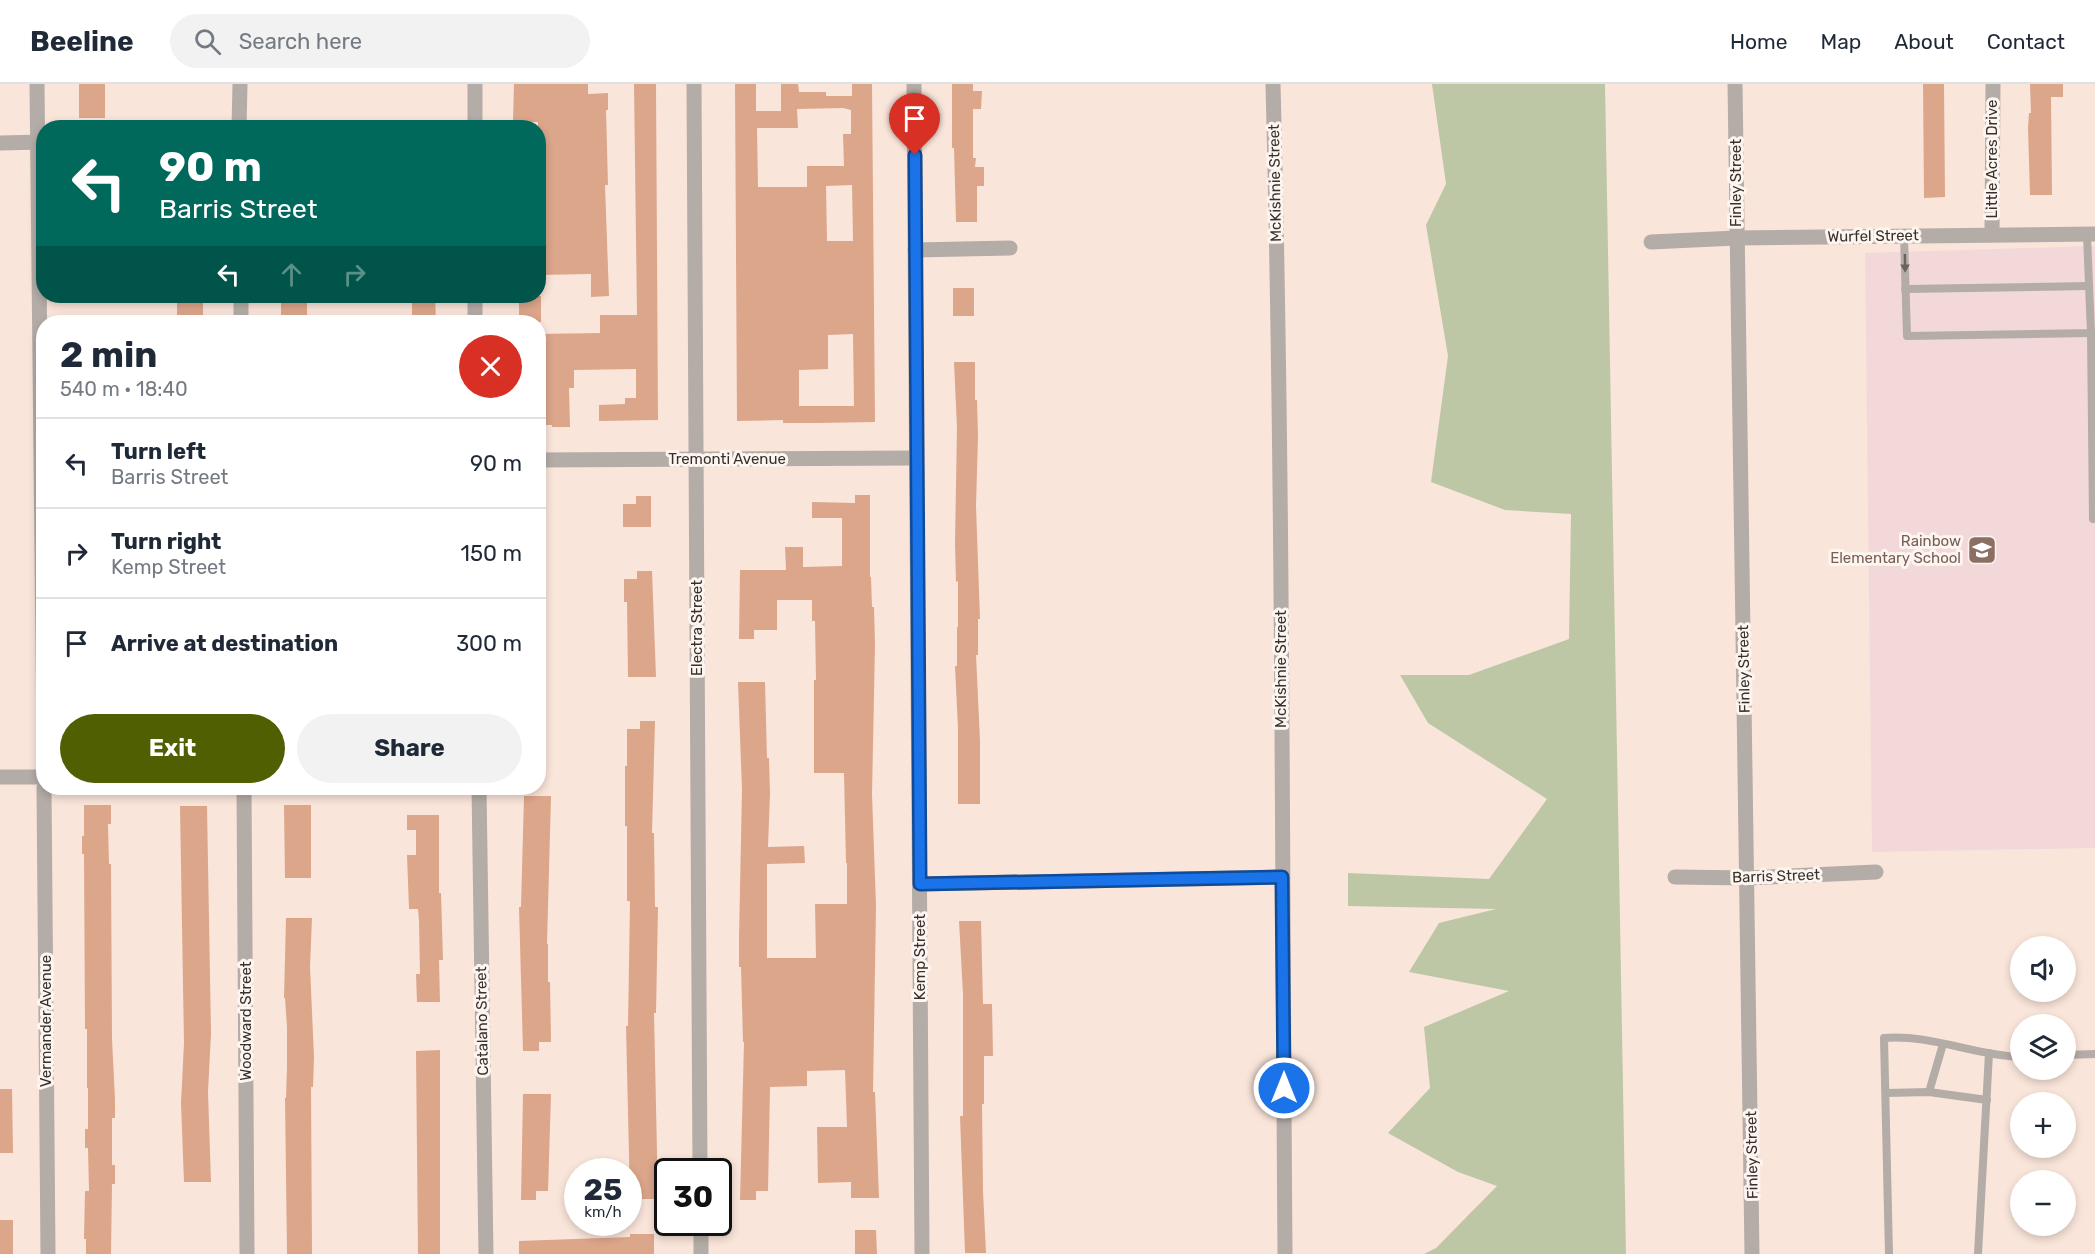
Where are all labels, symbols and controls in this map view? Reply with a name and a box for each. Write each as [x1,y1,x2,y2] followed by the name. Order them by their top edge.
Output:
[170,14,590,68] search box
[30,25,134,58] text: Beeline
[191,25,224,58] icon: search
[239,28,362,55] text: Search here
[1730,29,1787,54] text: Home
[1820,29,1861,54] text: Map
[1894,29,1954,54] text: About
[1987,29,2065,54] text: Contact
[889,93,940,155] pin
[1983,100,2001,218] street label: Little Acres Drive
[898,102,931,135] icon: arrive
[1265,124,1285,242] street label: McKishnie Street
[1727,139,1745,227] street label: Finley Street
[159,142,262,192] text: 90 m
[60,144,138,222] icon: left
[159,193,317,225] text: Barris Street
[1827,226,1919,246] street label: Wurfel Street
[1900,253,1910,272] one-way arrow
[212,258,245,291] icon: left
[275,258,308,291] icon: ahead
[338,258,371,291] icon: right
[60,333,158,376] text: 2 min
[459,335,522,398] button: close
[60,377,188,401] text: 540 m · 18:40
[111,438,206,465] text: Turn left
[60,447,93,480] icon: left
[470,450,522,477] text: 90 m
[668,450,786,468] street label: Tremonti Avenue
[111,465,228,489] text: Barris Street
[111,528,221,555] text: Turn right
[1830,532,1961,567] place label: Rainbow Elementary School
[1966,534,1998,566] school or university icon: Rainbow Elementary School
[60,537,93,570] icon: right
[461,540,522,567] text: 150 m
[111,555,226,579] text: Kemp Street
[688,580,706,676] street label: Electra Street
[1272,610,1290,728] street label: McKishnie Street
[1734,625,1754,713] street label: Finley Street
[60,627,93,660] icon: arrive
[111,630,338,657] text: Arrive at destination
[456,630,522,657] text: 300 m
[60,714,285,783] button: Exit
[297,714,522,783] button: Share
[1732,865,1820,887] street label: Barris Street
[911,914,929,1000] street label: Kemp Street
[2010,936,2076,1236] map controls
[2010,936,2076,1002] button: sound
[37,955,55,1087] street label: Vermander Avenue
[237,961,255,1081] street label: Woodward Street
[472,966,492,1076] street label: Catalano Street
[2010,1014,2076,1080] button: layers
[1252,1056,1316,1120] position arrow
[2010,1092,2076,1158] button: +
[1742,1111,1762,1199] street label: Finley Street
[654,1158,732,1236] speed limit sign: 30
[2010,1170,2076,1236] button: −
[584,1172,622,1208] text: 25
[584,1203,622,1221] text: km/h

